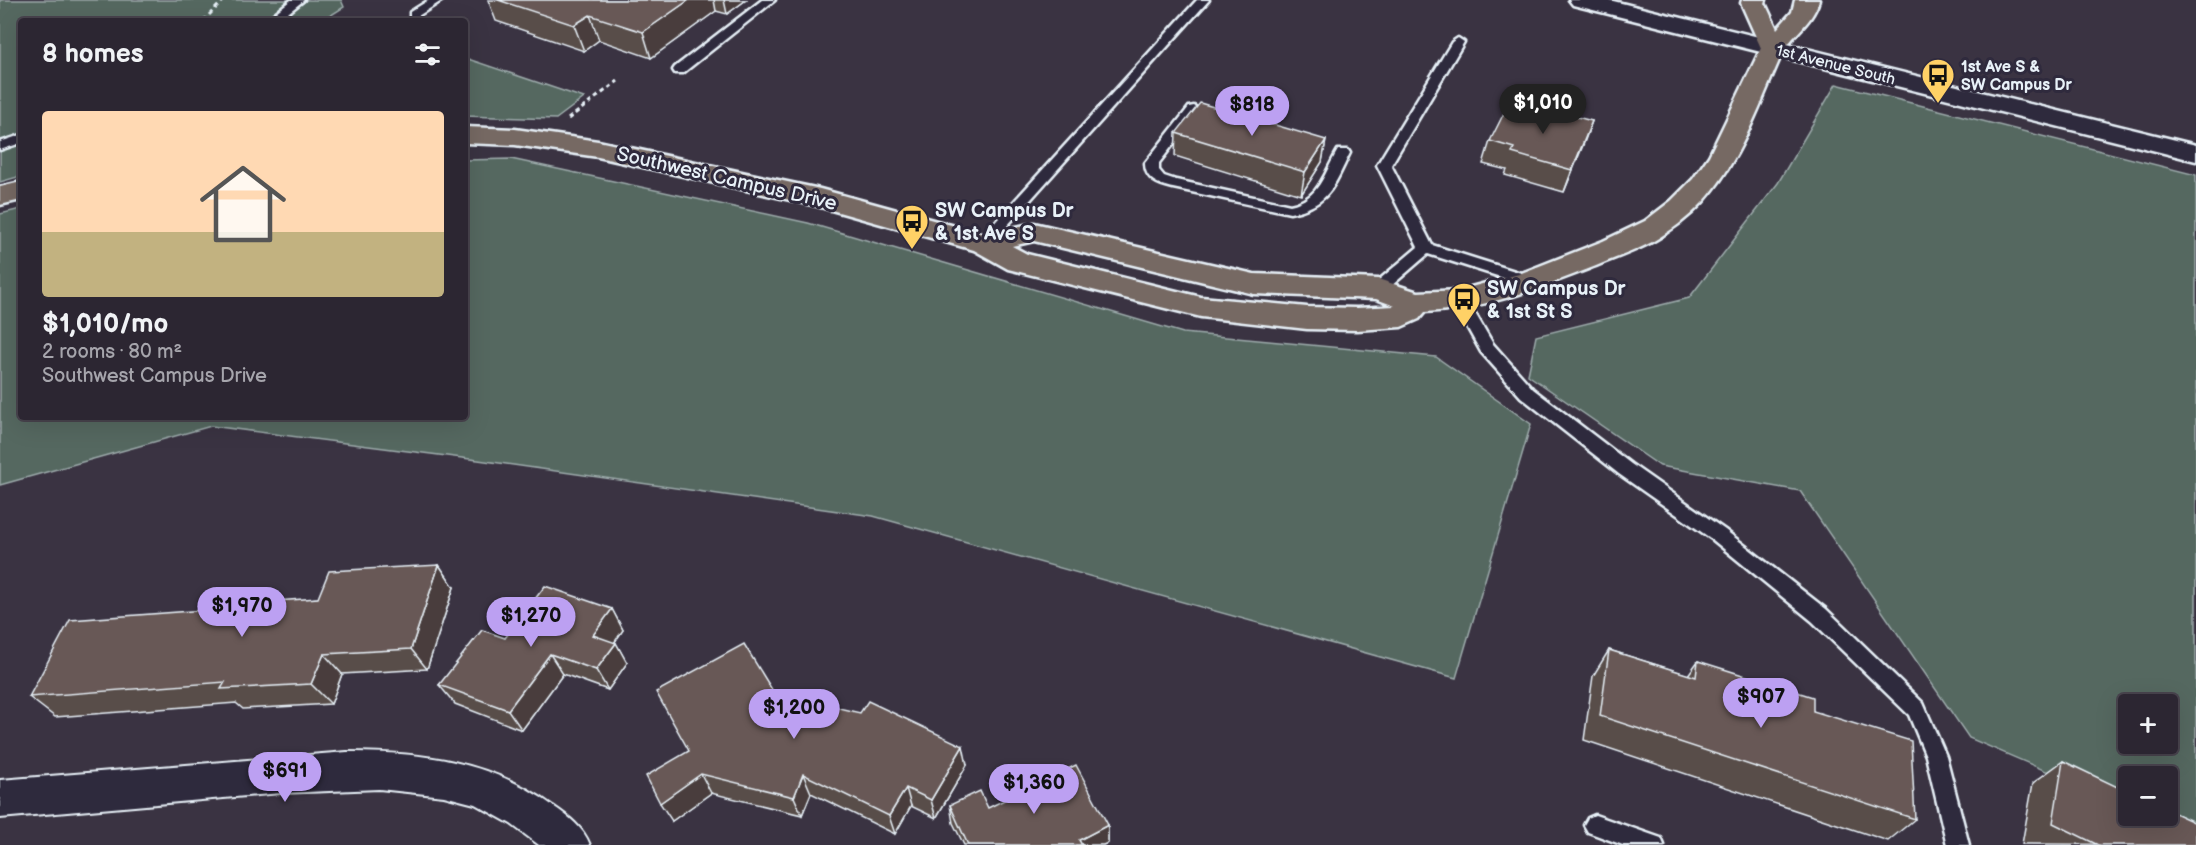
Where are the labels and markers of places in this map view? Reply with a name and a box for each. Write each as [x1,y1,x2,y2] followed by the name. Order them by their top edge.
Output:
[1920,57,1956,104] bus stop icon: 1st Ave S & SW Campus Dr
[1961,58,2072,95] place label: 1st Ave S & SW Campus Dr
[1494,84,1592,135] pin: $1,010
[1216,86,1288,137] pin: $818
[935,199,1075,246] place label: SW Campus Dr & 1st Ave S
[894,203,930,250] bus stop icon: SW Campus Dr & 1st Ave S
[1487,277,1627,324] place label: SW Campus Dr & 1st St S
[1446,281,1482,328] bus stop icon: SW Campus Dr & 1st St S
[193,587,291,638] pin: $1,970
[482,597,580,648] pin: $1,270
[1725,678,1797,729] pin: $907
[745,689,843,740] pin: $1,200
[249,752,321,803] pin: $691
[985,764,1083,815] pin: $1,360

